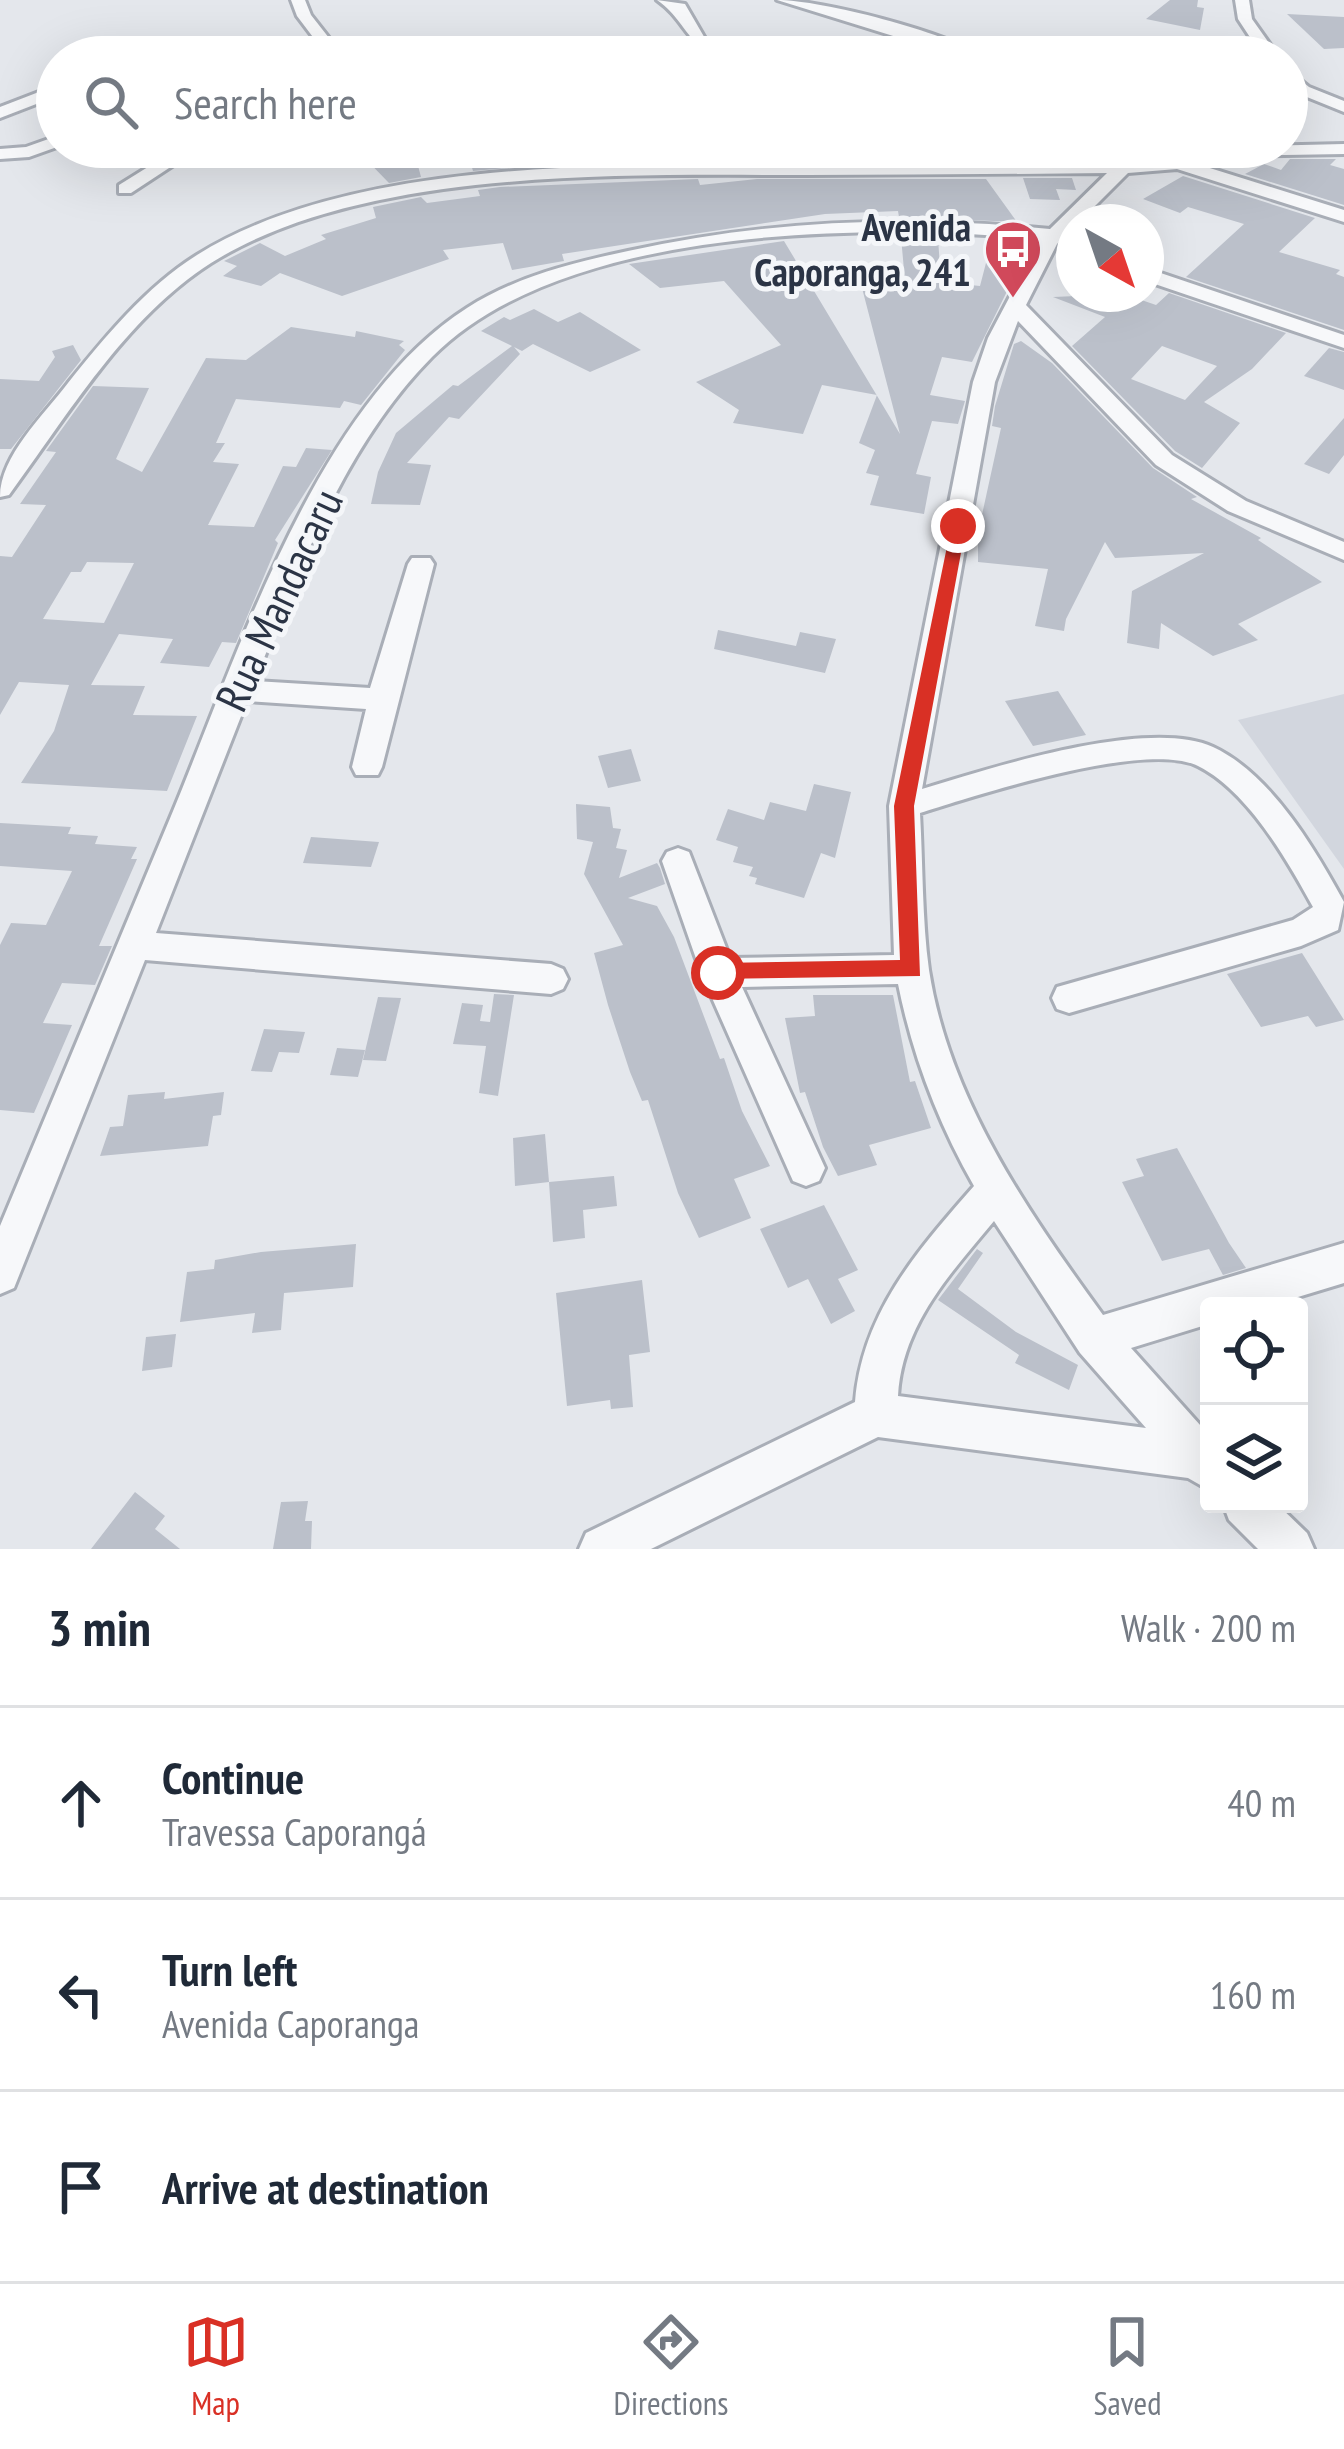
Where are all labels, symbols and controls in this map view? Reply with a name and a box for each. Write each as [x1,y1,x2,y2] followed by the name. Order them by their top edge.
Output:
[36,36,1308,168] search box
[78,69,144,135] icon: search
[174,73,357,131] text: Search here
[754,201,971,297] place label: Avenida Caporanga, 241
[1056,204,1164,312] north arrow
[982,218,1044,300] bus stop icon: Avenida Caporanga, 241
[201,479,355,720] street label: Rua Mandacaru
[931,499,985,553] route end
[691,946,745,1000] route start
[1200,1297,1308,1513] map controls
[1200,1297,1308,1405] button: locate
[1200,1405,1308,1513] button: layers
[48,1594,151,1660] text: 3 min
[1121,1602,1296,1653] text: Walk · 200 m
[162,1748,304,1806] text: Continue
[48,1770,114,1836] icon: ahead
[1227,1777,1296,1828] text: 40 m
[162,1806,427,1857] text: Travessa Caporangá
[162,1940,297,1998] text: Turn left
[48,1962,114,2028] icon: left
[1210,1969,1296,2020] text: 160 m
[162,1998,419,2049] text: Avenida Caporanga
[48,2154,114,2220] icon: arrive
[162,2158,489,2216] text: Arrive at destination
[183,2309,249,2424] tab: Map
[614,2309,728,2424] tab: Directions
[1093,2309,1161,2424] tab: Saved

